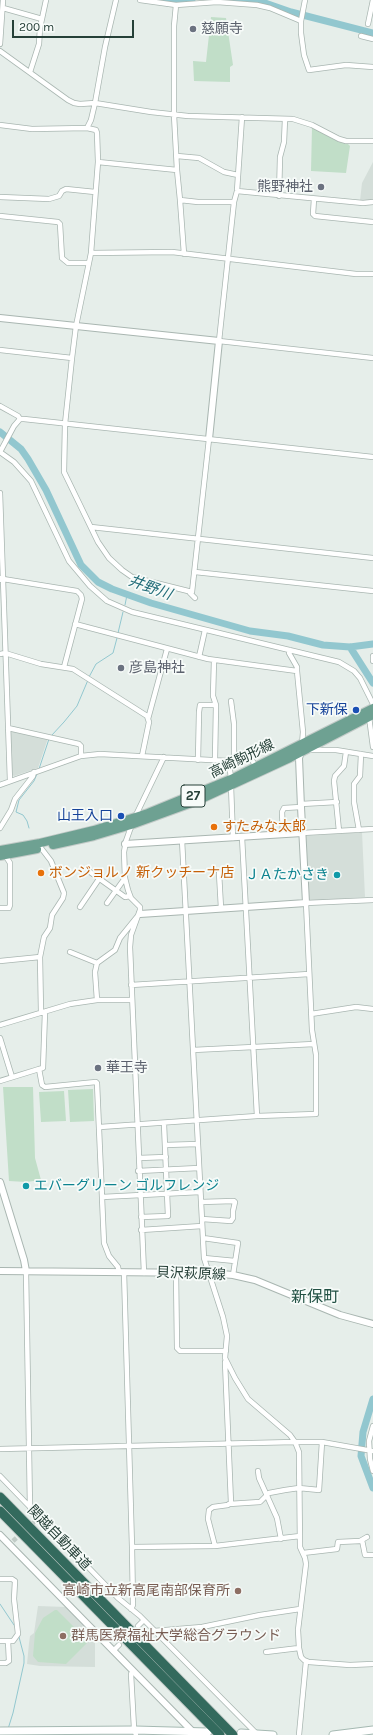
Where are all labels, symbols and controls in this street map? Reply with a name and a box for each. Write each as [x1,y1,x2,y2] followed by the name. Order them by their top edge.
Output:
[14,12,136,38] scale bar
[19,20,54,34] text: 200 m
[201,21,243,37] place label: 慈願寺
[188,24,198,34] marker: 慈願寺
[257,179,313,195] place label: 熊野神社
[316,182,326,192] marker: 熊野神社
[126,572,174,604] water label: 井野川
[129,660,185,676] place label: 彦島神社
[116,663,126,673] marker: 彦島神社
[306,702,348,718] place label: 下新保
[351,705,361,715] marker: 下新保
[207,736,277,782] street label: 高崎駒形線
[181,785,205,807] road number: 27
[57,808,113,824] place label: 山王入口
[116,811,126,821] marker: 山王入口
[222,819,306,835] place label: すたみな太郎
[209,822,219,832] marker: すたみな太郎
[49,865,234,881] place label: ボンジョルノ 新クッチーナ店
[245,867,329,883] place label: ＪＡたかさき
[36,868,46,878] marker: ボンジョルノ 新クッチーナ店
[332,870,342,880] marker: ＪＡたかさき
[106,1060,148,1076] place label: 華王寺
[93,1063,103,1073] marker: 華王寺
[34,1178,219,1194] place label: エバーグリーン ゴルフレンジ
[21,1181,31,1191] marker: エバーグリーン ゴルフレンジ
[156,1264,226,1284] street label: 貝沢萩原線
[291,1287,339,1307] district label: 新保町
[24,1502,94,1574] street label: 関越自動車道
[62,1583,230,1599] place label: 高崎市立新高尾南部保育所
[233,1586,243,1596] marker: 高崎市立新高尾南部保育所
[71,1628,281,1644] place label: 群馬医療福祉大学総合グラウンド
[58,1631,68,1641] marker: 群馬医療福祉大学総合グラウンド

